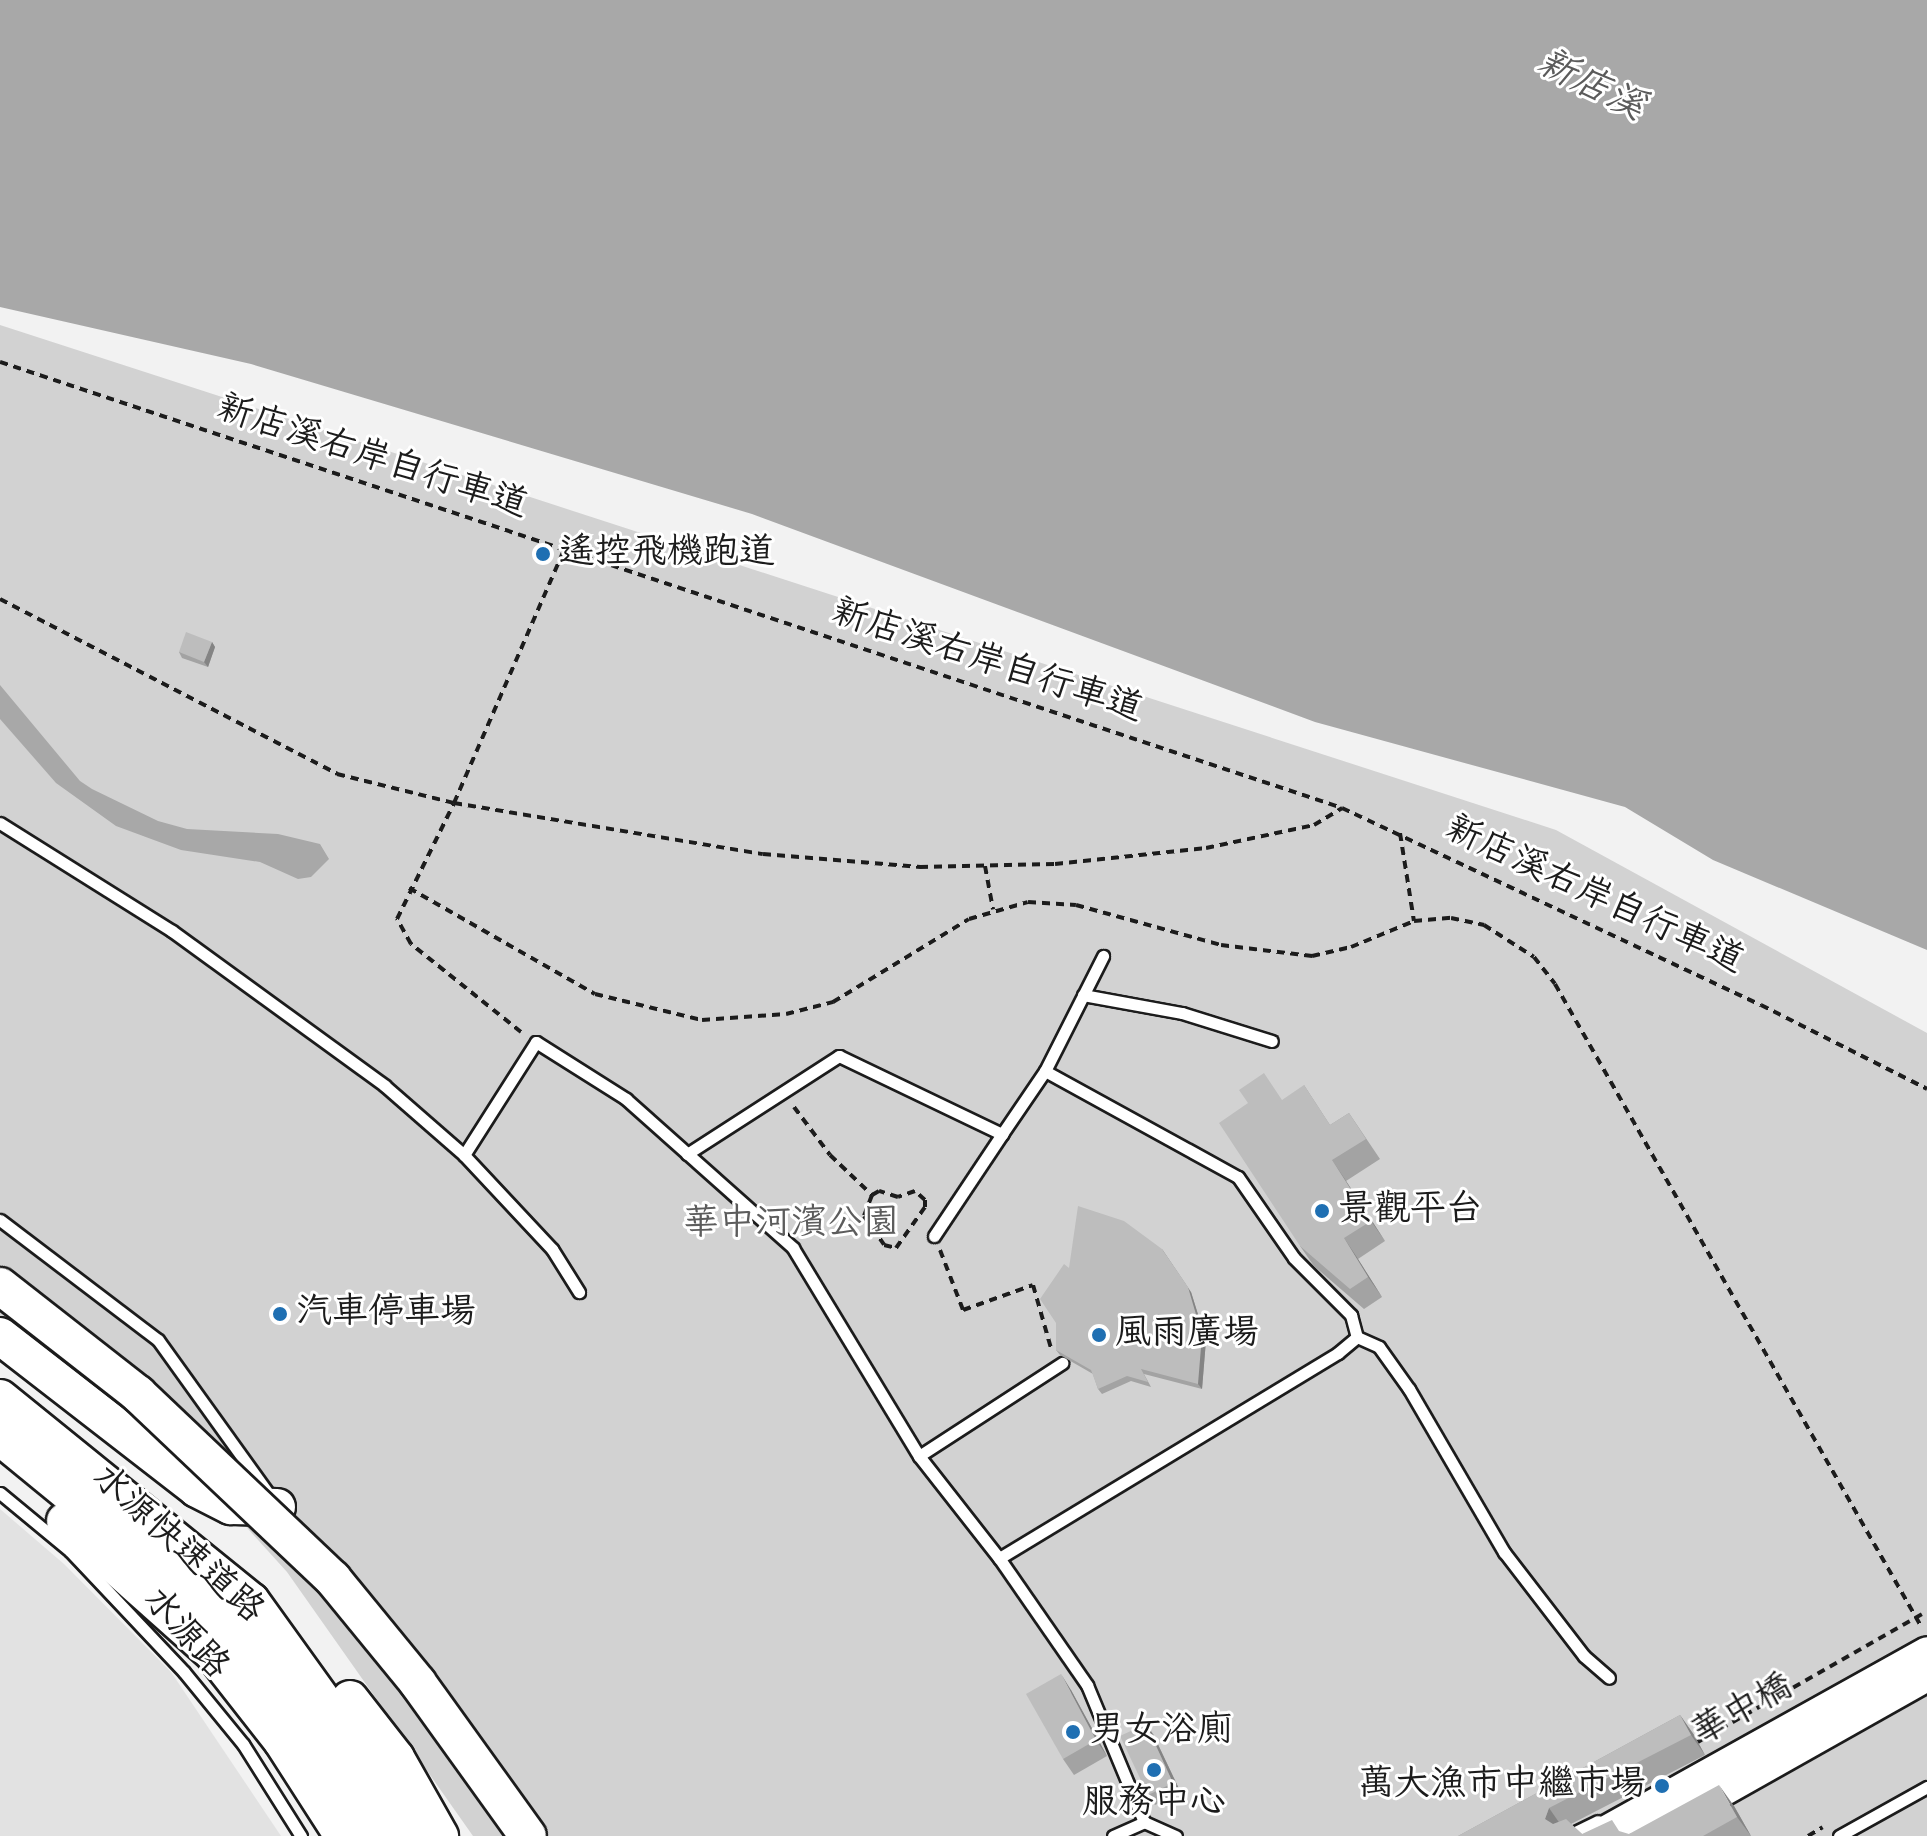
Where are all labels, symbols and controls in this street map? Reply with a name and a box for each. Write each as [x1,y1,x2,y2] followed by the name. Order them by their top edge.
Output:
[1529,42,1651,132] water label: 新店溪
[211,387,533,529] street label: 新店溪右岸自行車道
[559,532,775,576] place label: 遙控飛機跑道
[534,545,552,563] marker: 遙控飛機跑道
[826,591,1148,733] street label: 新店溪右岸自行車道
[1438,808,1750,984] street label: 新店溪右岸自行車道
[1338,1189,1482,1233] place label: 景觀平台
[1313,1202,1331,1220] marker: 景觀平台
[683,1203,899,1247] park label: 華中河濱公園
[296,1292,476,1336] place label: 汽車停車場
[271,1305,289,1323] marker: 汽車停車場
[1115,1313,1259,1357] place label: 風雨廣場
[1090,1326,1108,1344] marker: 風雨廣場
[82,1457,272,1633] street label: 水源快速道路
[133,1579,237,1689] street label: 水源路
[1685,1666,1801,1756] street label: 華中橋
[1089,1710,1233,1754] place label: 男女浴廁
[1064,1723,1082,1741] marker: 男女浴廁
[1145,1761,1163,1779] marker: 服務中心
[1358,1764,1646,1808] place label: 萬大漁市中繼市場
[1653,1777,1671,1795] marker: 萬大漁市中繼市場
[1082,1782,1226,1826] place label: 服務中心

